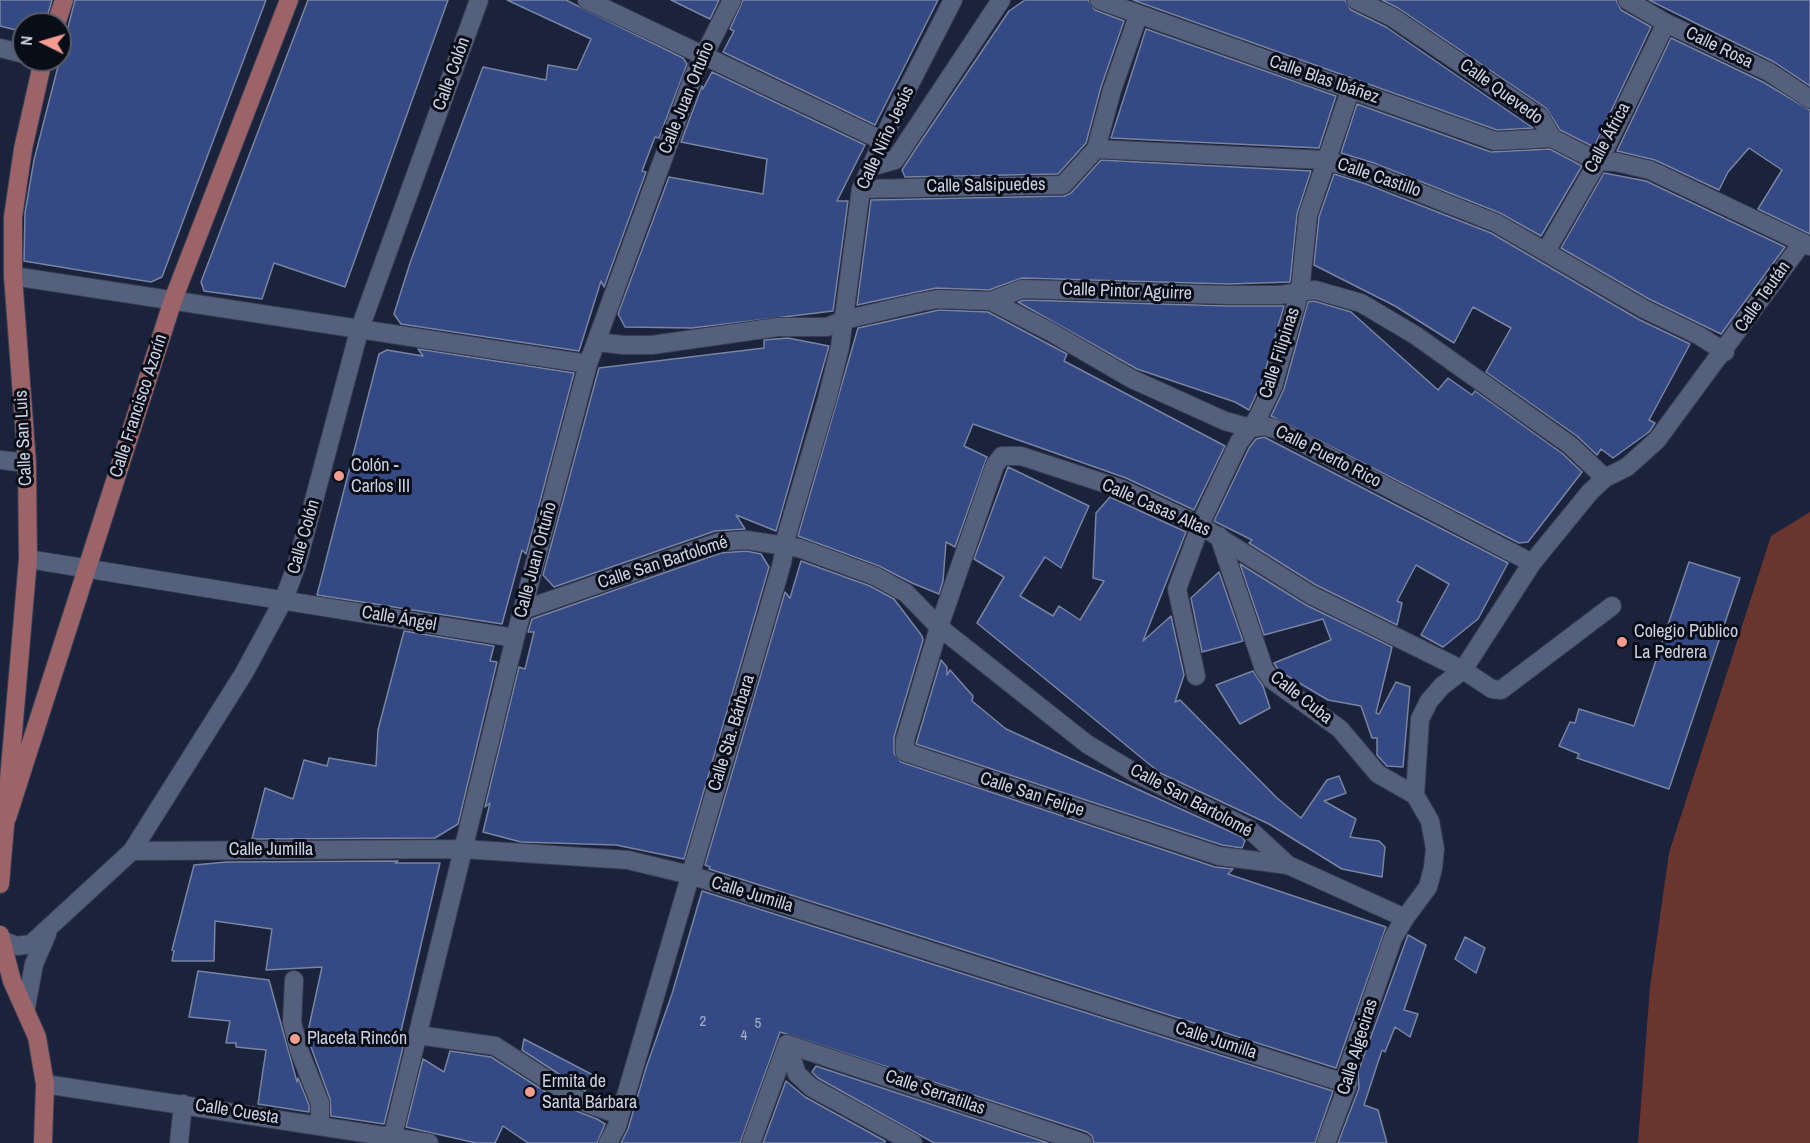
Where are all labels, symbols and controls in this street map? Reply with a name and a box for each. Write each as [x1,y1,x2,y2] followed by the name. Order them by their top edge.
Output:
[12,12,72,72] north arrow
[1682,22,1756,74] street label: Calle Rosa
[429,34,475,114] street label: Calle Colón
[15,35,37,46] text: N
[655,39,719,157] street label: Calle Juan Ortuño
[1266,51,1382,109] street label: Calle Blas Ibáñez
[1455,55,1547,129] street label: Calle Quevedo
[853,83,919,193] street label: Calle Niño Jesús
[1581,99,1635,177] street label: Calle África
[1334,154,1424,202] street label: Calle Castillo
[926,174,1046,198] street label: Calle Salsipuedes
[1731,257,1795,337] street label: Calle Teután
[1062,279,1192,305] street label: Calle Pintor Aguirre
[1255,305,1305,401] street label: Calle Filipinas
[106,332,172,480] street label: Calle Francisco Azorín
[11,390,37,486] street label: Calle San Luis
[1272,421,1384,493] street label: Calle Puerto Rico
[351,455,410,498] place label: Colón - Carlos III
[332,469,346,483] marker: Colón - Carlos III
[1098,474,1214,542] street label: Calle Casas Altas
[283,497,325,577] street label: Calle Colón
[510,500,562,620] street label: Calle Juan Ortuño
[595,532,731,594] street label: Calle San Bartolomé
[360,602,438,636] street label: Calle Ángel
[1634,621,1738,664] place label: Colegio Público La Pedrera
[1615,635,1629,649] marker: Colegio Público La Pedrera
[1266,667,1336,729] street label: Calle Cuba
[704,672,760,794] street label: Calle Sta. Bárbara
[1126,760,1256,842] street label: Calle San Bartolomé
[977,768,1087,822] street label: Calle San Felipe
[229,839,313,861] street label: Calle Jumilla
[708,872,796,918] street label: Calle Jumilla
[1333,996,1383,1098] street label: Calle Algeciras
[700,1013,706,1031] house number: 2
[755,1015,761,1033] house number: 5
[1172,1018,1260,1064] street label: Calle Jumilla
[741,1027,747,1045] house number: 4
[307,1028,407,1050] place label: Placeta Rincón
[288,1032,302,1046] marker: Placeta Rincón
[882,1066,988,1120] street label: Calle Serratillas
[542,1071,637,1114] place label: Ermita de Santa Bárbara
[523,1085,537,1099] marker: Ermita de Santa Bárbara
[194,1095,280,1129] street label: Calle Cuesta

